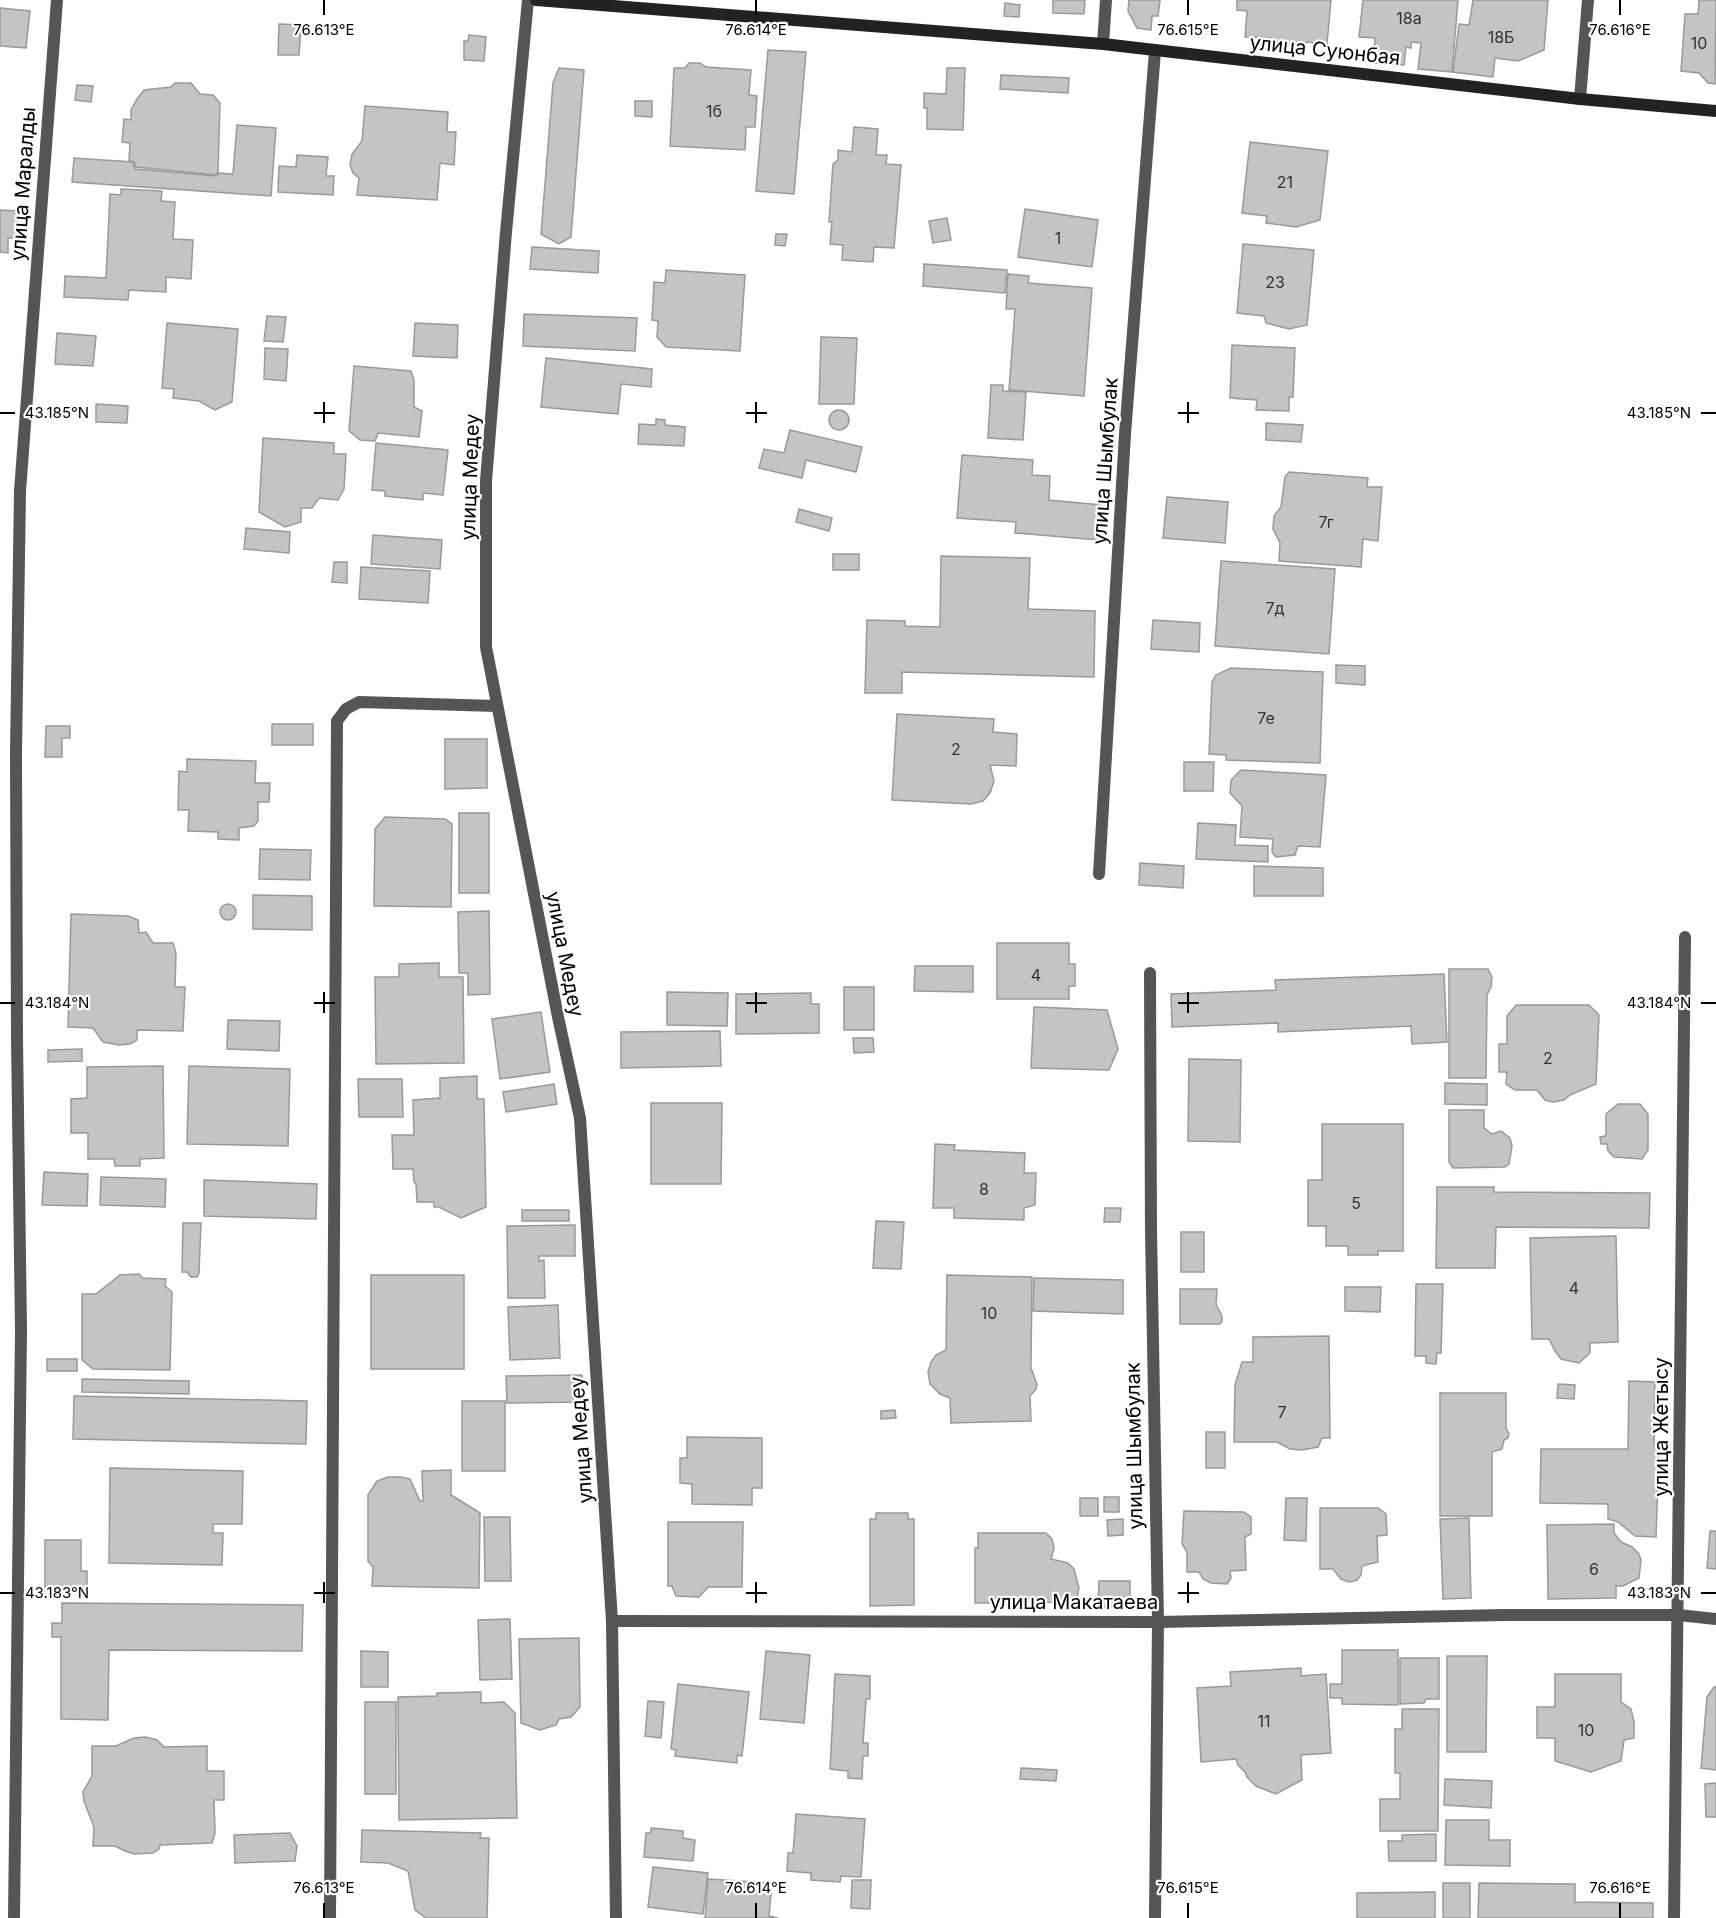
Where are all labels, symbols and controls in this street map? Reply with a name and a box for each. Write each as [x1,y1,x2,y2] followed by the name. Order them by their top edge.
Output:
[1396,8,1422,28] house number: 18а
[293,20,355,39] text: 76.613°E
[725,20,787,39] text: 76.614°E
[1157,20,1219,39] text: 76.615°E
[1589,20,1651,39] text: 76.616°E
[1488,27,1514,47] house number: 18Б
[1249,30,1401,70] street label: улица Суюнбая
[1691,33,1707,53] house number: 10
[706,101,722,121] house number: 1б
[6,106,40,262] street label: улица Маралды
[1277,172,1293,192] house number: 21
[1055,228,1061,248] house number: 1
[1265,272,1285,292] house number: 23
[1087,376,1123,545] street label: улица Шымбулак
[25,403,89,422] text: 43.185°N
[1627,403,1691,422] text: 43.185°N
[456,413,484,541] street label: улица Медеу
[1318,512,1334,532] house number: 7г
[1265,598,1285,618] house number: 7д
[1257,708,1275,728] house number: 7е
[951,739,961,759] house number: 2
[541,889,589,1019] street label: улица Медеу
[1031,965,1041,985] house number: 4
[25,993,89,1012] text: 43.184°N
[1627,993,1691,1012] text: 43.184°N
[1543,1048,1553,1068] house number: 2
[979,1179,989,1199] house number: 8
[1351,1193,1361,1213] house number: 5
[1569,1278,1579,1298] house number: 4
[981,1303,997,1323] house number: 10
[1649,1357,1673,1497] street label: улица Жетысу
[1121,1362,1147,1530] street label: улица Шымбулак
[565,1376,597,1504] street label: улица Медеу
[1277,1402,1287,1422] house number: 7
[1589,1559,1599,1579] house number: 6
[25,1583,89,1602] text: 43.183°N
[1627,1583,1691,1602] text: 43.183°N
[990,1590,1158,1614] street label: улица Макатаева
[1257,1711,1271,1731] house number: 11
[1578,1720,1594,1740] house number: 10
[293,1878,355,1897] text: 76.613°E
[725,1878,787,1897] text: 76.614°E
[1157,1878,1219,1897] text: 76.615°E
[1589,1878,1651,1897] text: 76.616°E

